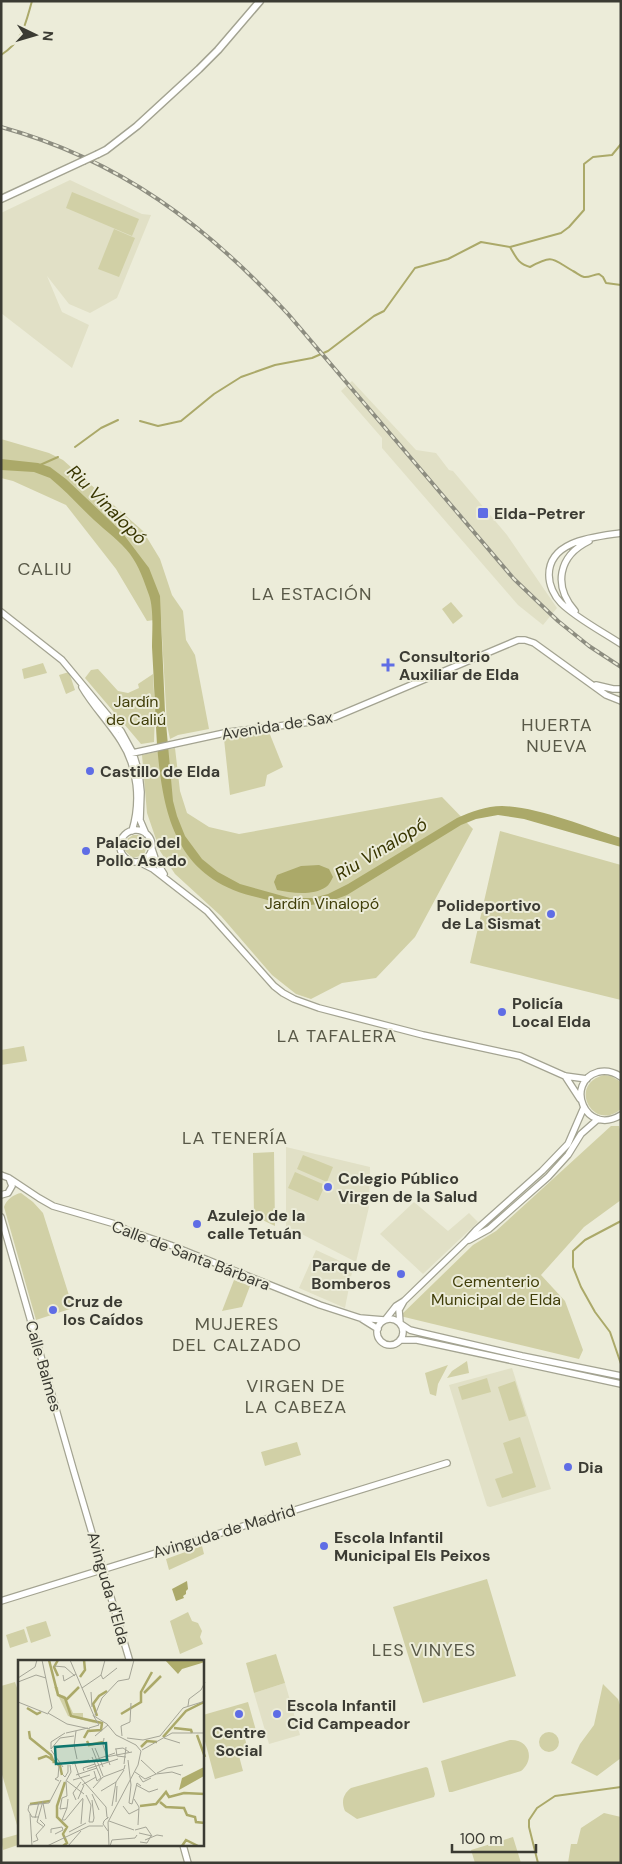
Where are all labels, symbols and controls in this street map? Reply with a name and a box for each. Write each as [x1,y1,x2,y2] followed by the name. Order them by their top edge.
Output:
[10,10,60,60] north arrow
[39,30,57,42] text: N
[62,460,152,550] water label: Riu Vinalopó
[494,503,586,524] place label: Elda-Petrer
[476,506,490,520] marker: Elda-Petrer
[17,557,73,581] district label: CALIU
[252,582,372,606] district label: LA ESTACIÓN
[399,646,519,685] place label: Consultorio Auxiliar de Elda
[381,658,395,672] marker: Consultorio Auxiliar de Elda
[106,691,166,730] park label: Jardín de Caliú
[220,706,334,745] street label: Avenida de Sax
[521,713,593,758] district label: HUERTA NUEVA
[100,761,220,782] place label: Castillo de Elda
[84,765,96,777] marker: Castillo de Elda
[330,812,432,886] water label: Riu Vinalopó
[96,832,187,871] place label: Palacio del Pollo Asado
[80,845,92,857] marker: Palacio del Pollo Asado
[265,893,379,914] park label: Jardín Vinalopó
[437,895,541,934] place label: Polideportivo de La Sismat
[545,908,557,920] marker: Polideportivo de La Sismat
[512,993,591,1032] place label: Policía Local Elda
[496,1006,508,1018] marker: Policía Local Elda
[277,1024,397,1048] district label: LA TAFALERA
[182,1126,288,1150] district label: LA TENERÍA
[338,1168,477,1207] place label: Colegio Público Virgen de la Salud
[322,1181,334,1193] marker: Colegio Público Virgen de la Salud
[207,1205,305,1244] place label: Azulejo de la calle Tetuán
[109,1216,273,1295] street label: Calle de Santa Bárbara
[191,1218,203,1230] marker: Azulejo de la calle Tetuán
[311,1255,391,1294] place label: Parque de Bomberos
[395,1268,407,1280] marker: Parque de Bomberos
[431,1271,561,1310] park label: Cementerio Municipal de Elda
[63,1291,144,1330] place label: Cruz de los Caídos
[47,1304,59,1316] marker: Cruz de los Caídos
[172,1312,302,1357] district label: MUJERES DEL CALZADO
[20,1318,67,1414] street label: Calle Balmes
[245,1374,347,1419] district label: VIRGEN DE LA CABEZA
[578,1457,603,1478] place label: Dia
[562,1461,574,1473] marker: Dia
[150,1500,298,1563] street label: Avinguda de Madrid
[334,1527,491,1566] place label: Escola Infantil Municipal Els Peixos
[82,1529,135,1647] street label: Avinguda d'Elda
[318,1540,330,1552] marker: Escola Infantil Municipal Els Peixos
[372,1638,476,1662] district label: LES VINYES
[18,1660,204,1846] inset map
[287,1695,410,1734] place label: Escola Infantil Cid Campeador
[233,1708,245,1720] marker: Centre Social
[271,1708,283,1720] marker: Escola Infantil Cid Campeador
[212,1722,266,1761] place label: Centre Social
[452,1822,536,1854] scale bar
[460,1829,503,1849] text: 100 m

